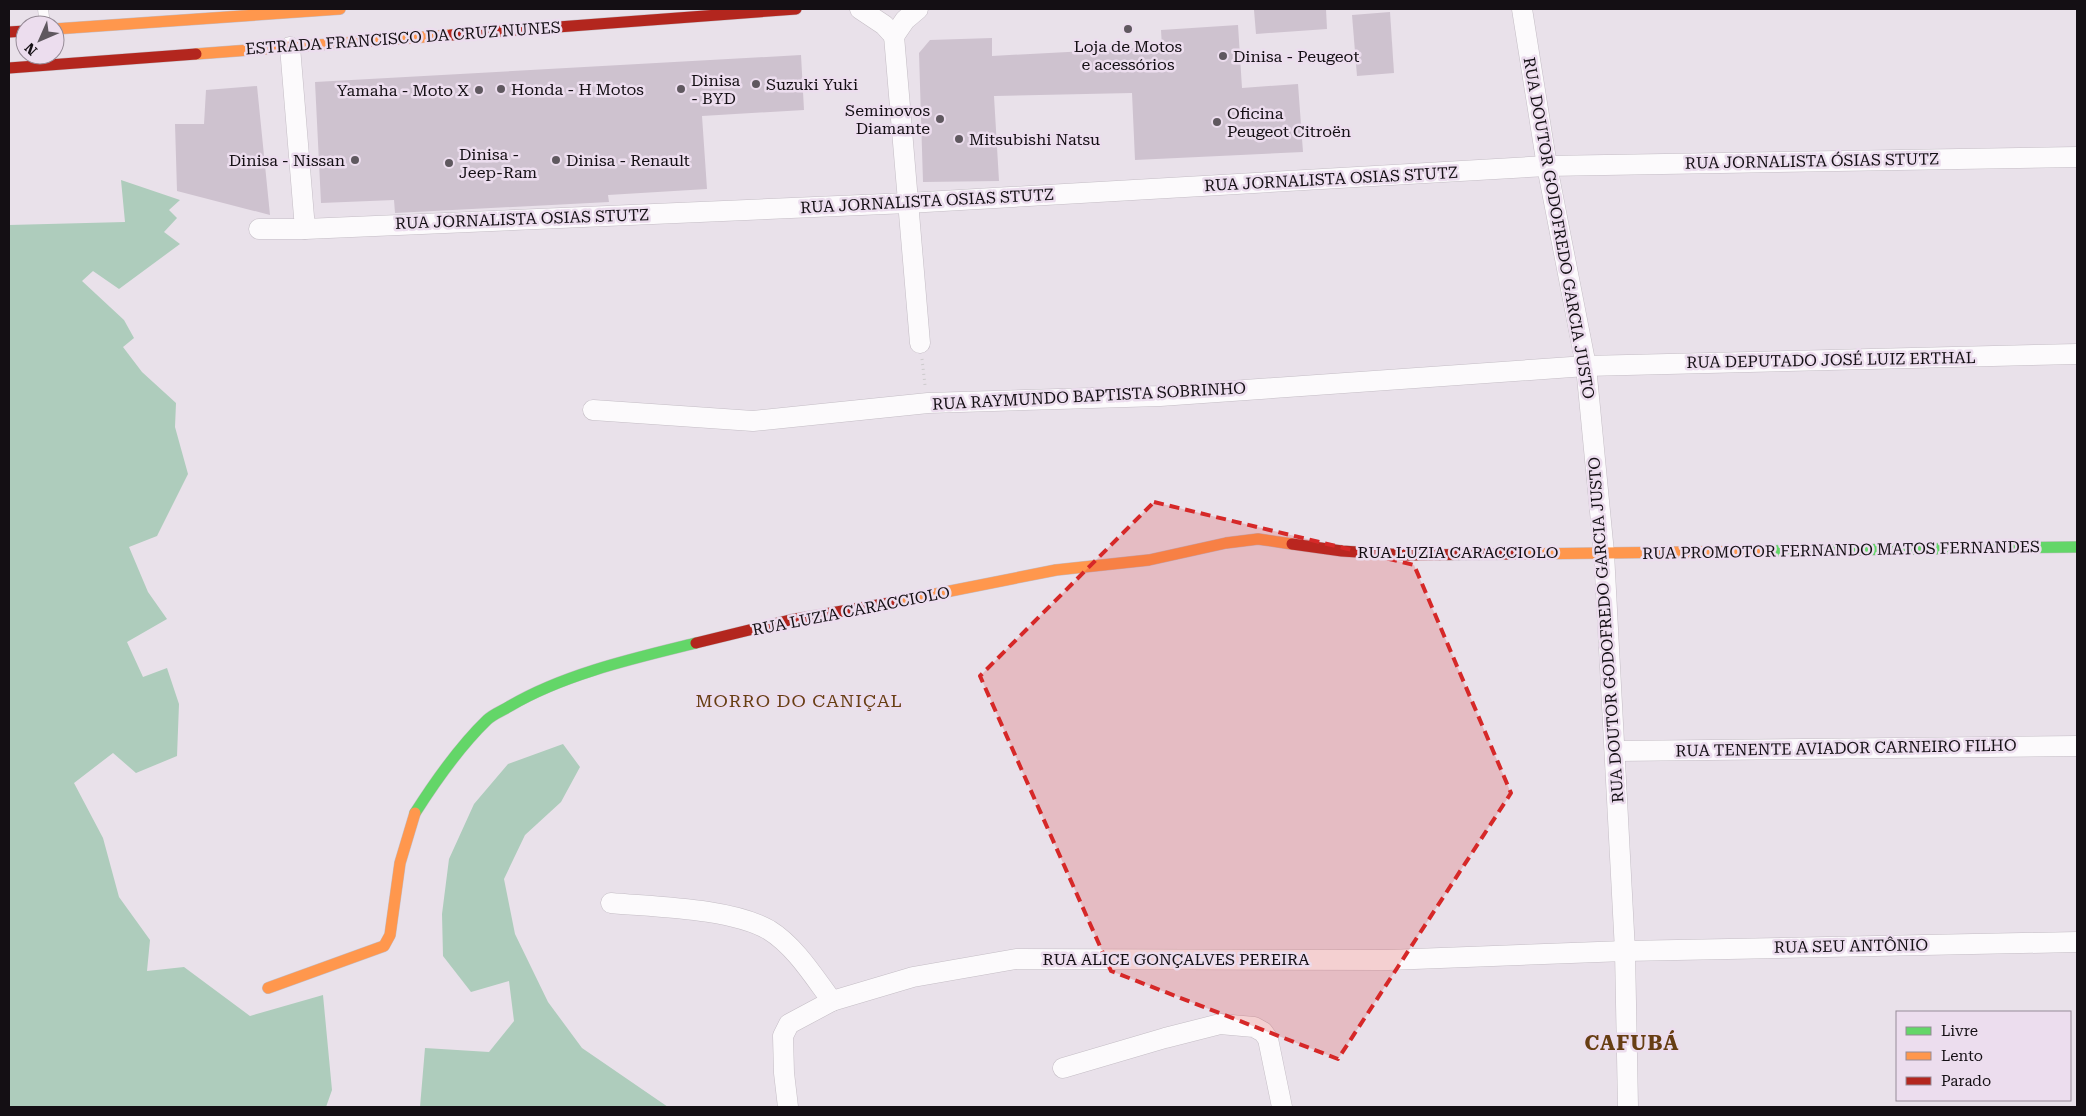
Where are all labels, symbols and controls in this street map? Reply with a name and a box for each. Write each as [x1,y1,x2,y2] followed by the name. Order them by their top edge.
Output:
[15,15,65,65] north arrow
[245,17,561,59] street label: ESTRADA FRANCISCO DA CRUZ NUNES
[1122,23,1134,35] marker: Loja de Motos e acessórios
[1074,37,1183,74] place label: Loja de Motos e acessórios
[21,40,40,59] text: N
[1233,47,1359,66] place label: Dinisa - Peugeot
[1217,50,1229,62] marker: Dinisa - Peugeot
[1520,56,1598,400] street label: RUA DOUTOR GODOFREDO GARCIA JUSTO
[691,71,740,108] place label: Dinisa - BYD
[766,75,858,94] place label: Suzuki Yuki
[750,78,762,90] marker: Suzuki Yuki
[511,80,644,99] place label: Honda - H Motos
[337,81,469,100] place label: Yamaha - Moto X
[495,83,507,95] marker: Honda - H Motos
[675,83,687,95] marker: Dinisa - BYD
[473,84,485,96] marker: Yamaha - Moto X
[845,101,930,138] place label: Seminovos Diamante
[1227,104,1351,141] place label: Oficina Peugeot Citroën
[934,113,946,125] marker: Seminovos Diamante
[1211,116,1223,128] marker: Oficina Peugeot Citroën
[969,130,1100,149] place label: Mitsubishi Natsu
[953,133,965,145] marker: Mitsubishi Natsu
[459,145,538,182] place label: Dinisa - Jeep-Ram
[1685,149,1939,173] street label: RUA JORNALISTA ÓSIAS STUTZ
[229,151,345,170] place label: Dinisa - Nissan
[566,151,690,170] place label: Dinisa - Renault
[349,154,361,166] marker: Dinisa - Nissan
[550,154,562,166] marker: Dinisa - Renault
[443,157,455,169] marker: Dinisa - Jeep-Ram
[1204,163,1458,195] street label: RUA JORNALISTA OSIAS STUTZ
[800,185,1054,217] street label: RUA JORNALISTA OSIAS STUTZ
[395,205,649,233] street label: RUA JORNALISTA OSIAS STUTZ
[1686,348,1976,372] street label: RUA DEPUTADO JOSÉ LUIZ ERTHAL
[932,378,1246,414] street label: RUA RAYMUNDO BAPTISTA SOBRINHO
[1584,456,1628,804] street label: RUA DOUTOR GODOFREDO GARCIA JUSTO
[1642,537,2040,563] street label: RUA PROMOTOR FERNANDO MATOS FERNANDES
[1357,543,1559,562] street label: RUA LUZIA CARACCIOLO
[751,582,951,640] street label: RUA LUZIA CARACCIOLO
[695,690,903,711] district label: MORRO DO CANIÇAL
[1675,736,2017,760] street label: RUA TENENTE AVIADOR CARNEIRO FILHO
[1774,935,1928,957] street label: RUA SEU ANTÔNIO
[1043,950,1310,969] street label: RUA ALICE GONÇALVES PEREIRA
[1896,1011,2071,1101] legend
[1941,1022,1978,1040] text: Livre
[1585,1030,1679,1055] district label: CAFUBÁ
[1941,1047,1983,1065] text: Lento
[1941,1072,1991,1090] text: Parado

